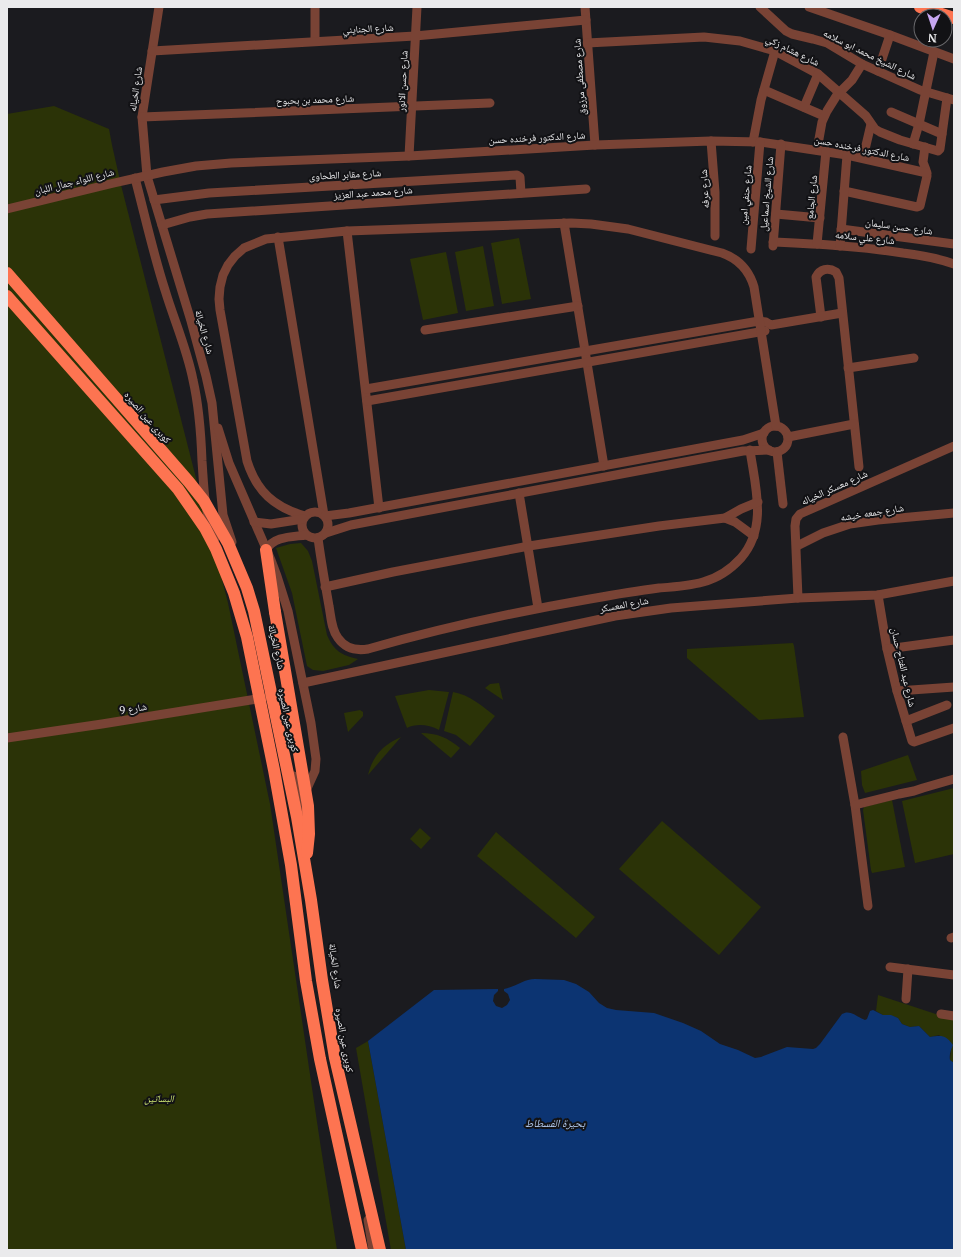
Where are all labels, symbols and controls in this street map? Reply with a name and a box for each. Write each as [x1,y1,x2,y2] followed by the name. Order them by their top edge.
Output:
[913,8,953,48] north arrow
[342,21,394,38] street label: شارع الجنايني
[821,26,919,83] street label: شارع الشيخ محمد ابو سلامه
[927,31,937,45] text: N
[763,32,822,71] street label: شارع هشام زكي
[570,38,589,116] street label: شارع مصطفى مرزوق
[394,50,411,113] street label: شارع حسن الانور
[126,65,145,112] street label: شارع الخياله
[276,92,355,107] street label: شارع محمد بن بحبوح
[488,128,586,147] street label: شارع الدكتور فرخنده حسن
[813,133,911,164] street label: شارع الدكتور فرخنده حسن
[757,156,776,232] street label: شارع الشيخ اسماعيل
[736,164,756,226] street label: شارع حنفي امين
[33,165,116,198] street label: شارع اللواء جمال اللبان
[309,166,382,183] street label: شارع مقابر الطحاوى
[697,169,712,209] street label: شارع عرفه
[803,174,820,220] street label: شارع الجامع
[332,183,413,202] street label: شارع محمد عبد العزيز
[864,215,934,238] street label: شارع حسن سليمان
[834,228,896,249] street label: شارع علي سلامه
[192,309,217,356] street label: شارع الخيالة
[121,389,174,446] street label: كوبرى عين الصيره
[799,467,870,508] street label: شارع معسكر الخياله
[839,501,905,524] street label: شارع جمعه خيشه
[598,594,650,615] street label: شارع المعسكر
[265,624,288,671] street label: شارع الخيالة
[888,626,919,708] street label: شارع عبد الفتاح حسان
[275,687,302,753] street label: كوبرى عين الصيره
[119,700,148,717] street label: شارع 9
[326,943,345,990] street label: شارع الخيالة
[332,1007,357,1073] street label: كوبرى عين الصيره
[144,1092,175,1105] park label: البساتين
[525,1116,586,1130] water label: بحيرة الفسطاط

